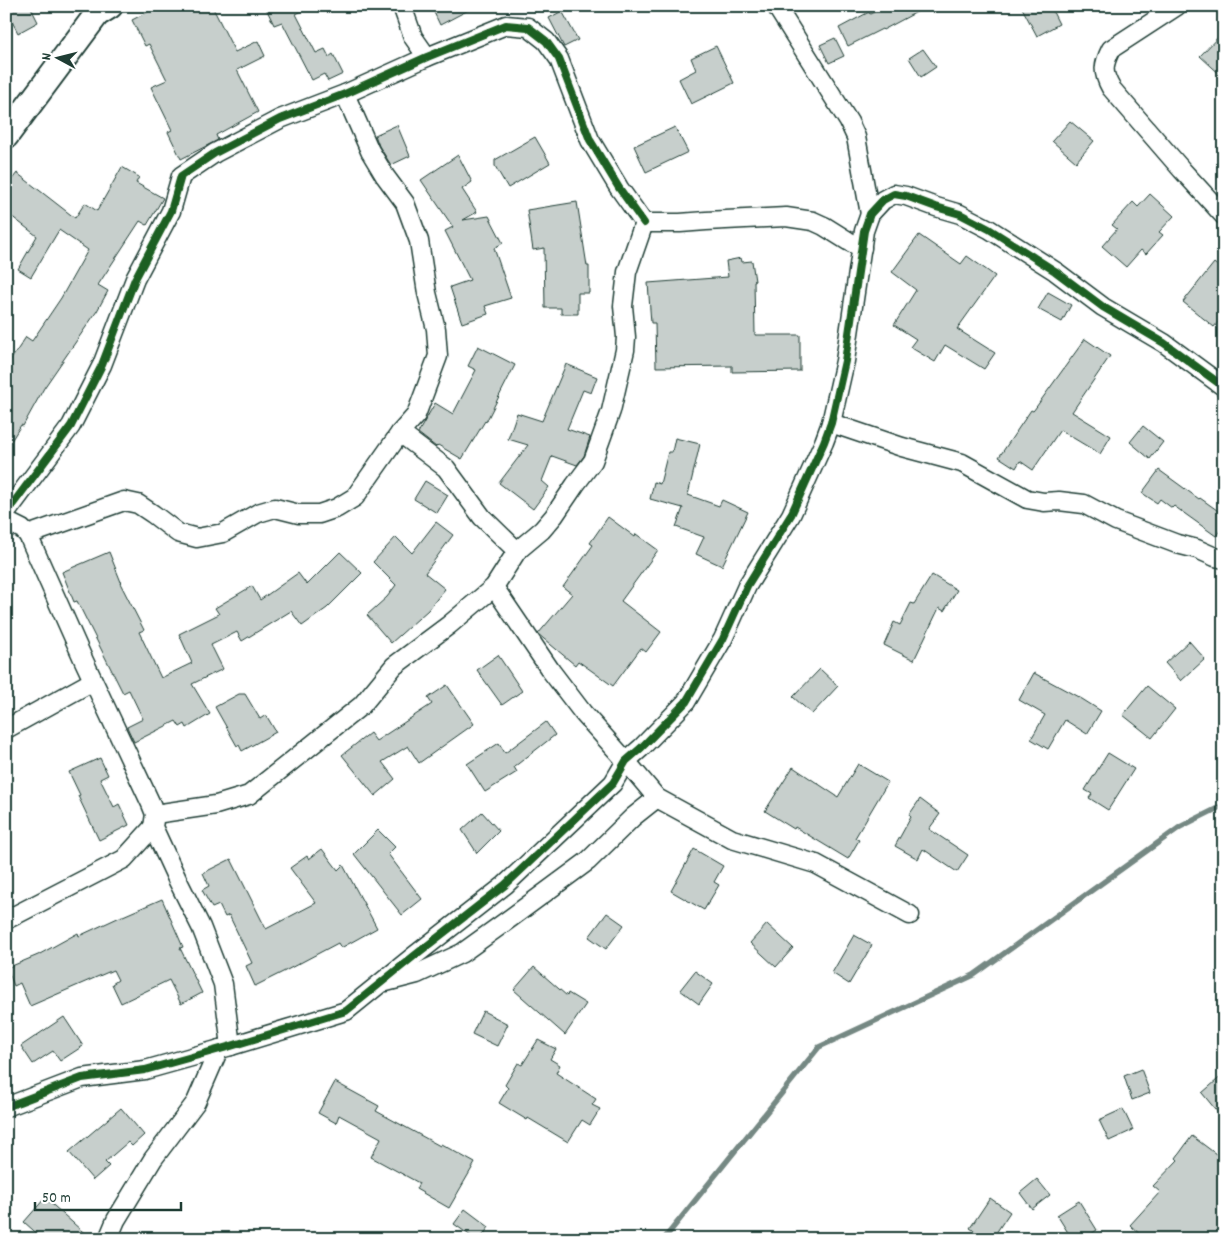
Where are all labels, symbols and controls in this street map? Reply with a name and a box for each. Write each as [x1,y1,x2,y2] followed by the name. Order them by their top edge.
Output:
[32,32,82,82] north arrow
[37,52,57,61] text: N
[35,1180,181,1212] scale bar
[42,1188,71,1210] text: 50 m

